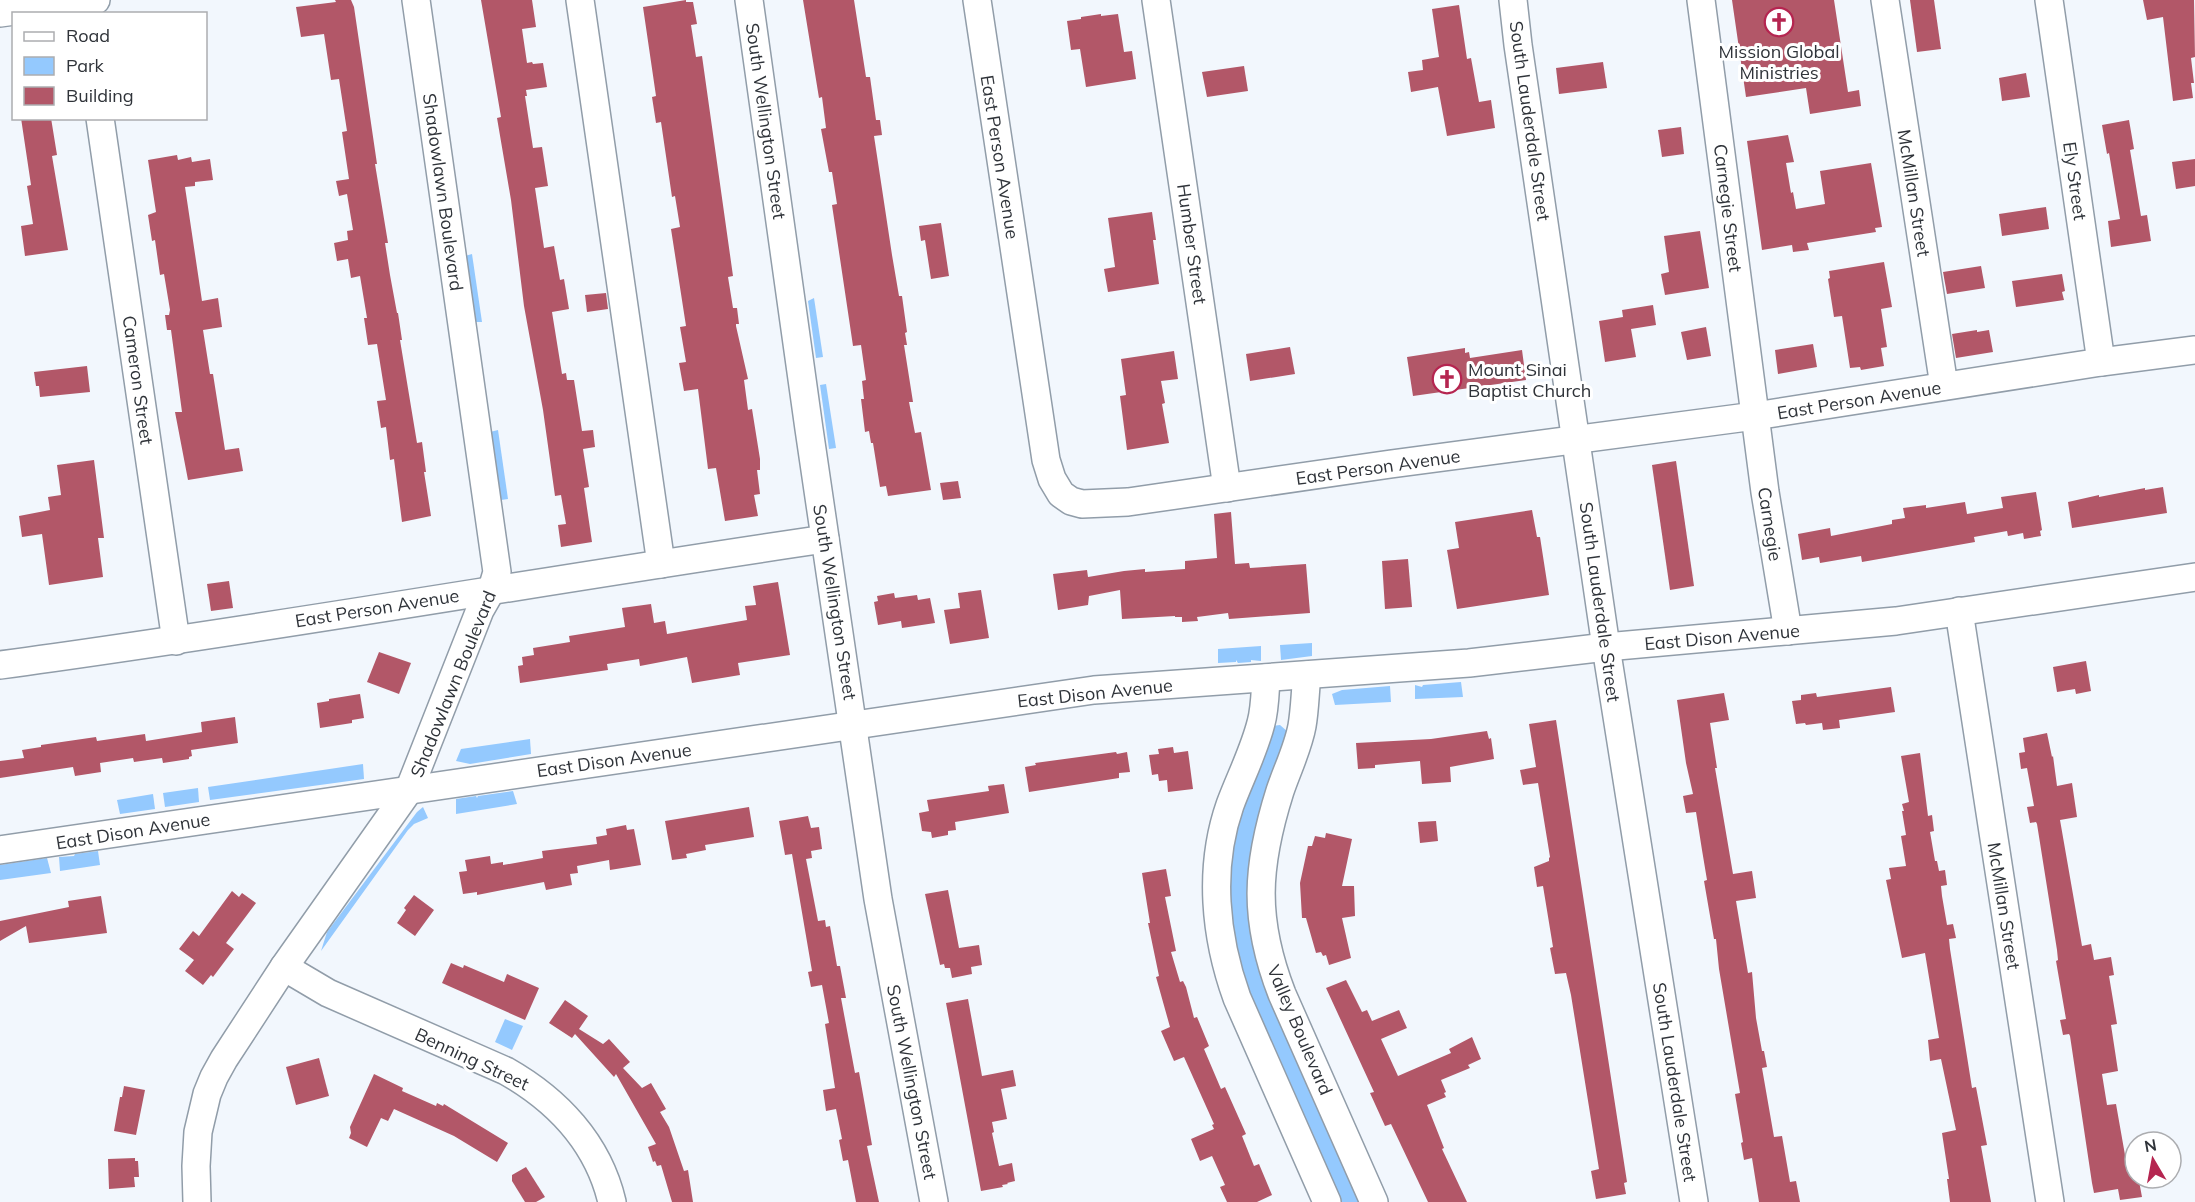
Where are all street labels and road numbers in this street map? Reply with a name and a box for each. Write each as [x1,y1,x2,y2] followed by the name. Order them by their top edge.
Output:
[1505,20,1555,222] street label: South Lauderdale Street
[741,21,791,221] street label: South Wellington Street
[976,73,1024,241] street label: East Person Avenue
[418,92,468,292] street label: Shadowlawn Boulevard
[1893,128,1935,258] street label: McMillan Street
[2058,140,2092,222] street label: Ely Street
[1709,143,1747,273] street label: Carnegie Street
[1172,182,1212,306] street label: Humber Street
[118,314,158,446] street label: Cameron Street
[1775,376,1943,424] street label: East Person Avenue
[1294,444,1462,490] street label: East Person Avenue
[1753,485,1787,563] street label: Carnegie
[1575,501,1625,703] street label: South Lauderdale Street
[808,502,862,702] street label: South Wellington Street
[293,584,461,632] street label: East Person Avenue
[405,587,501,781] street label: Shadowlawn Boulevard
[1643,619,1801,655] street label: East Dison Avenue
[1016,673,1174,713] street label: East Dison Avenue
[535,738,693,782] street label: East Dison Avenue
[54,807,212,855] street label: East Dison Avenue
[1983,841,2025,971] street label: McMillan Street
[1262,961,1338,1099] street label: Valley Boulevard
[1648,981,1702,1183] street label: South Lauderdale Street
[882,983,942,1181] street label: South Wellington Street
[411,1023,533,1095] street label: Benning Street

